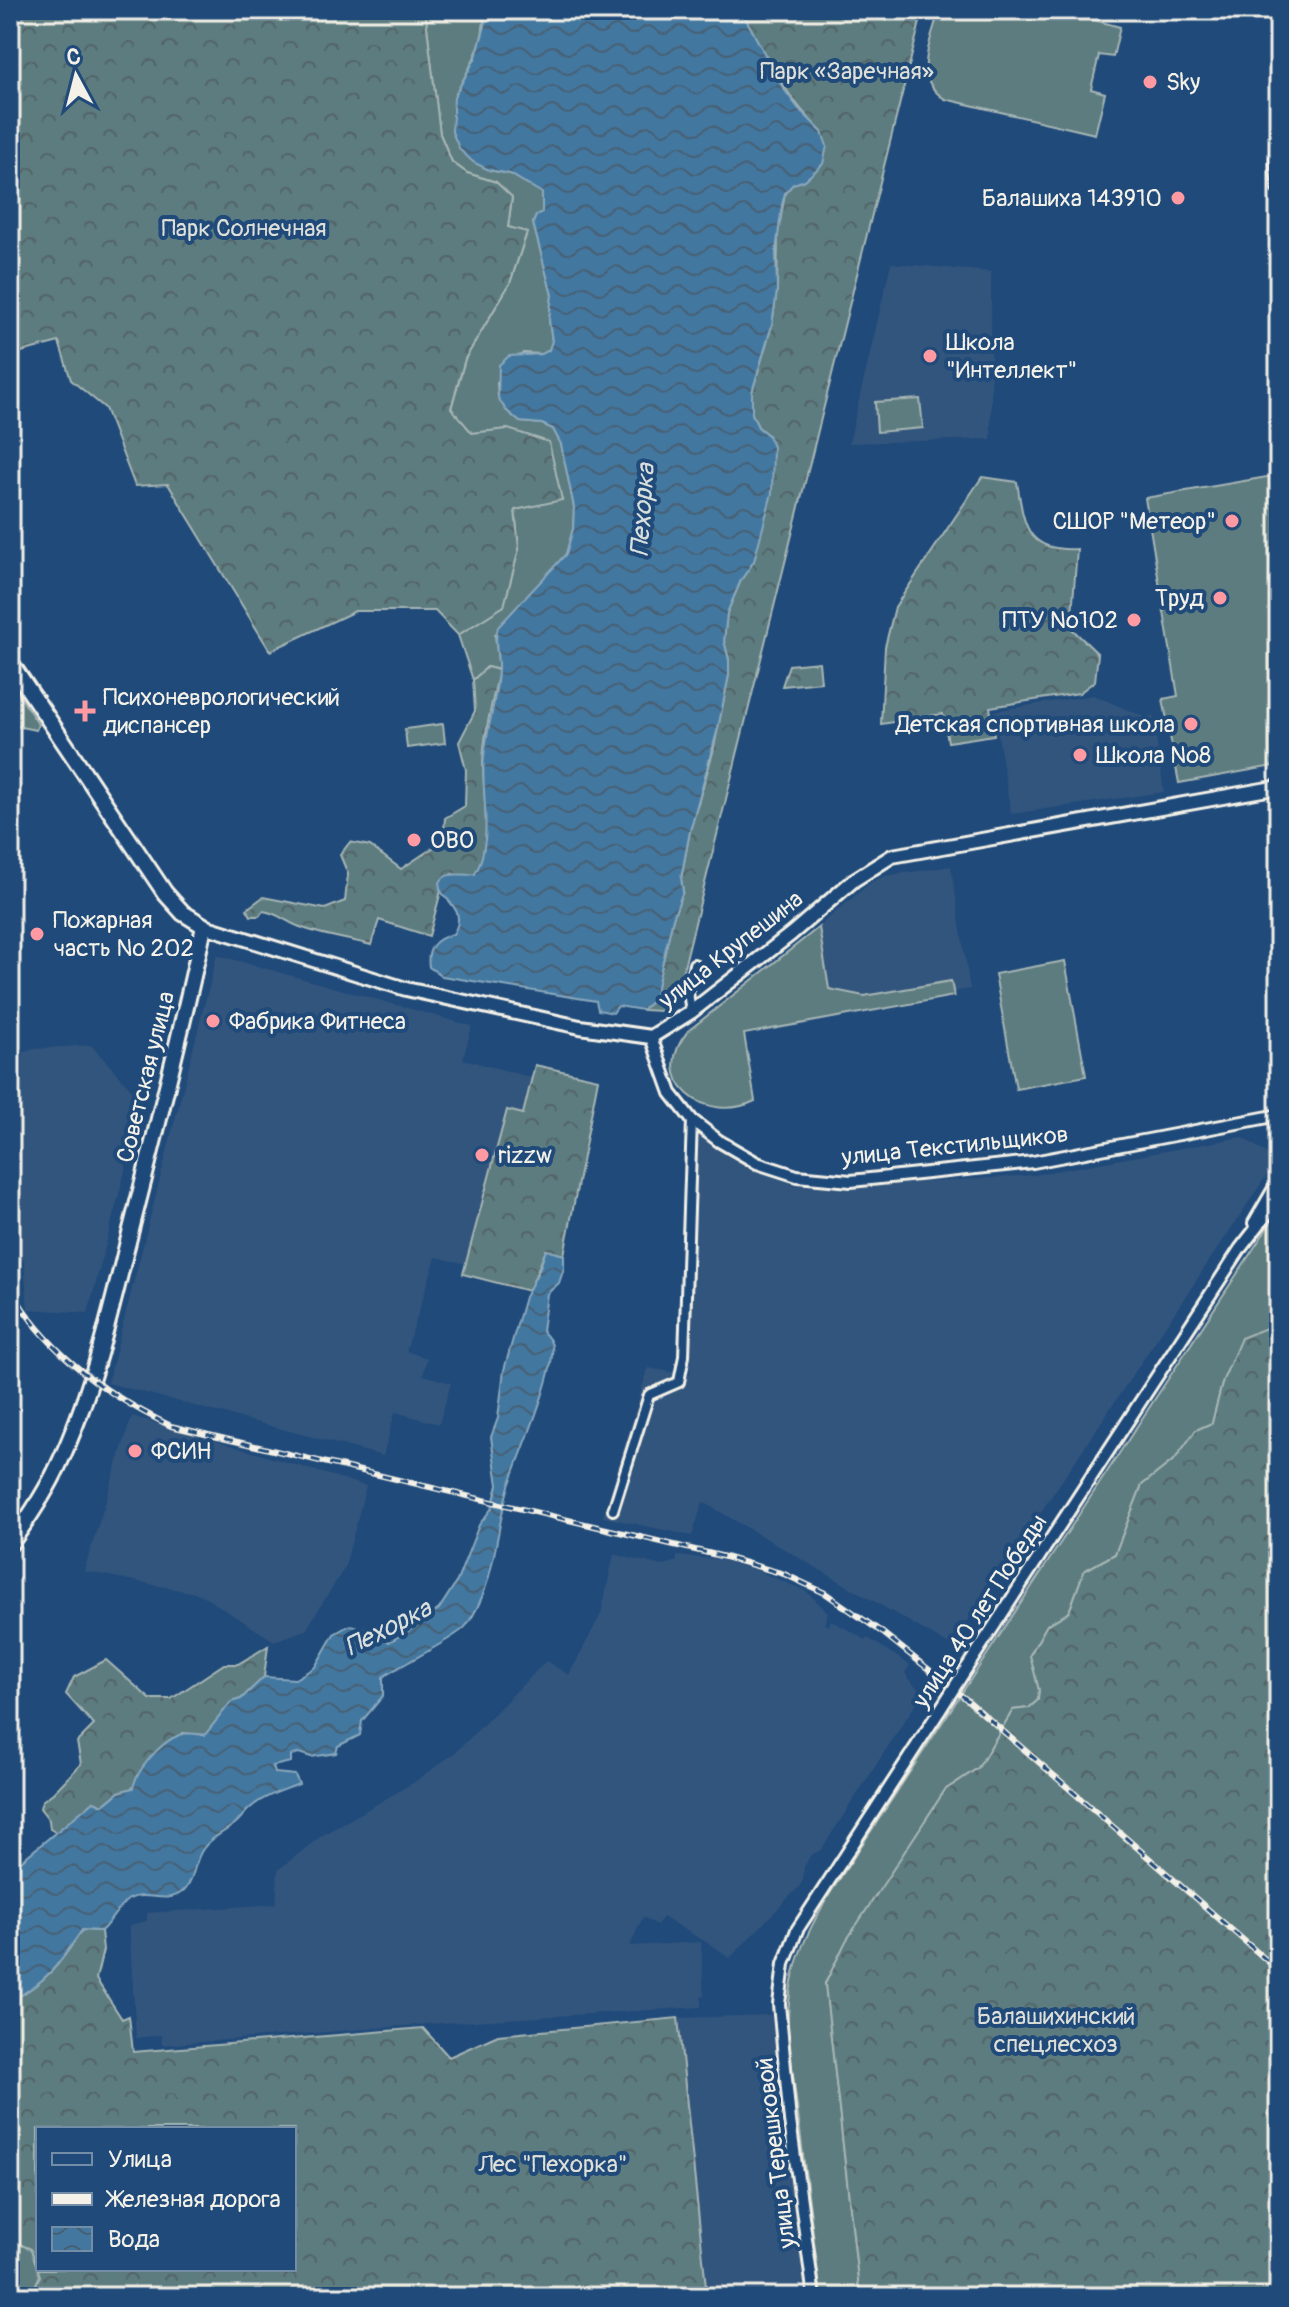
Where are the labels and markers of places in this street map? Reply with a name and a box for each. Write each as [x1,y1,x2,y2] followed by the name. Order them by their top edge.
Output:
[1166,68,1200,97] place label: Sky
[1141,73,1159,91] marker: Sky
[982,184,1162,213] place label: Балашиха 143910
[1169,189,1187,207] marker: Балашиха 143910
[946,328,1077,385] place label: Школа "Интеллект"
[921,347,939,365] marker: Школа "Интеллект"
[1053,507,1216,536] place label: СШОР "Метеор"
[1223,512,1241,530] marker: СШОР "Метеор"
[1155,584,1205,613] place label: Труд
[1211,589,1229,607] marker: Труд
[1002,606,1118,635] place label: ПТУ №102
[1125,611,1143,629] marker: ПТУ №102
[103,683,340,740] place label: Психоневрологический диспансер
[74,700,96,722] marker: Психоневрологический диспансер
[895,710,1175,739] place label: Детская спортивная школа
[1182,715,1200,733] marker: Детская спортивная школа
[1096,741,1211,770] place label: Школа №8
[1071,746,1089,764] marker: Школа №8
[430,826,474,855] place label: ОВО
[405,831,423,849] marker: ОВО
[53,906,194,963] place label: Пожарная часть № 202
[28,925,46,943] marker: Пожарная часть № 202
[229,1007,406,1036] place label: Фабрика Фитнеса
[204,1012,222,1030] marker: Фабрика Фитнеса
[498,1141,552,1170] place label: rizzw
[473,1146,491,1164] marker: rizzw
[151,1437,211,1466] place label: ФСИН
[126,1442,144,1460] marker: ФСИН

